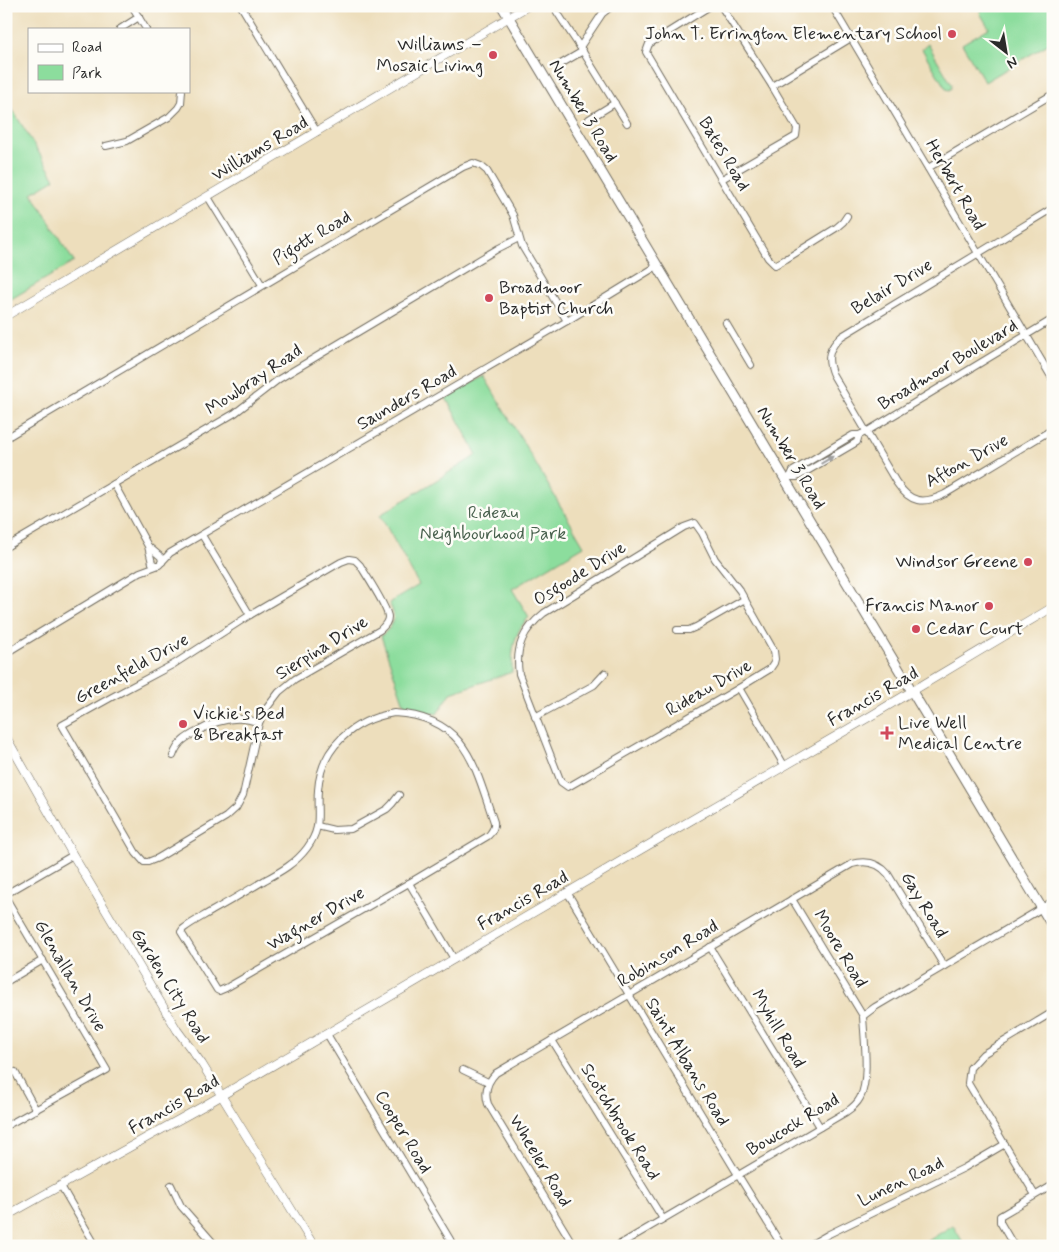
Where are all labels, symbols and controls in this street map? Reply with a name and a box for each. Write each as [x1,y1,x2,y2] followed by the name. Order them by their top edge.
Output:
[645,22,942,46] place label: John T. Errington Elementary School
[28,28,190,92] legend
[946,28,958,40] marker: John T. Errington Elementary School
[982,28,1032,78] north arrow
[377,33,483,78] place label: Williams – Mosaic Living
[72,38,102,58] text: Road
[487,49,499,61] marker: Williams – Mosaic Living
[1004,52,1021,72] text: N
[543,55,623,167] street label: Number 3 Road
[72,64,102,84] text: Park
[207,111,313,187] street label: Williams Road
[692,112,756,196] street label: Bates Road
[919,135,991,235] street label: Herbert Road
[268,205,357,273] street label: Pigott Road
[847,253,937,321] street label: Belair Drive
[499,276,613,321] place label: Broadmoor Baptist Church
[483,292,495,304] marker: Broadmoor Baptist Church
[874,314,1022,416] street label: Broadmoor Boulevard
[201,339,307,421] street label: Mowbray Road
[353,360,461,436] street label: Saunders Road
[751,402,831,514] street label: Number 3 Road
[921,428,1013,494] street label: Afton Drive
[820,455,833,464] one-way arrow
[420,501,566,546] park label: Rideau Neighbourhood Park
[529,536,632,614] street label: Osgoode Drive
[895,550,1018,574] place label: Windsor Greene
[1022,556,1034,568] marker: Windsor Greene
[865,594,980,618] place label: Francis Manor
[983,600,995,612] marker: Francis Manor
[271,610,373,686] street label: Sierpina Drive
[926,617,1023,641] place label: Cedar Court
[910,623,922,635] marker: Cedar Court
[71,628,193,710] street label: Greenfield Drive
[662,654,756,722] street label: Rideau Drive
[823,661,923,733] street label: Francis Road
[193,702,285,747] place label: Vickie's Bed & Breakfast
[898,711,1022,756] place label: Live Well Medical Centre
[177,718,189,730] marker: Vickie's Bed & Breakfast
[880,726,894,740] marker: Live Well Medical Centre
[473,865,573,937] street label: Francis Road
[895,867,953,943] street label: Gay Road
[263,881,370,958] street label: Wagner Drive
[807,905,873,993] street label: Moore Road
[613,914,723,994] street label: Robinson Road
[28,916,112,1036] street label: Glenallan Drive
[125,924,215,1048] street label: Garden City Road
[745,985,811,1073] street label: Myhill Road
[639,993,735,1131] street label: Saint Albans Road
[575,1059,665,1185] street label: Scotchbrook Road
[124,1069,224,1141] street label: Francis Road
[369,1086,437,1178] street label: Cooper Road
[742,1088,844,1162] street label: Bowcock Road
[503,1110,577,1212] street label: Wheeler Road
[854,1151,948,1213] street label: Lunen Road

